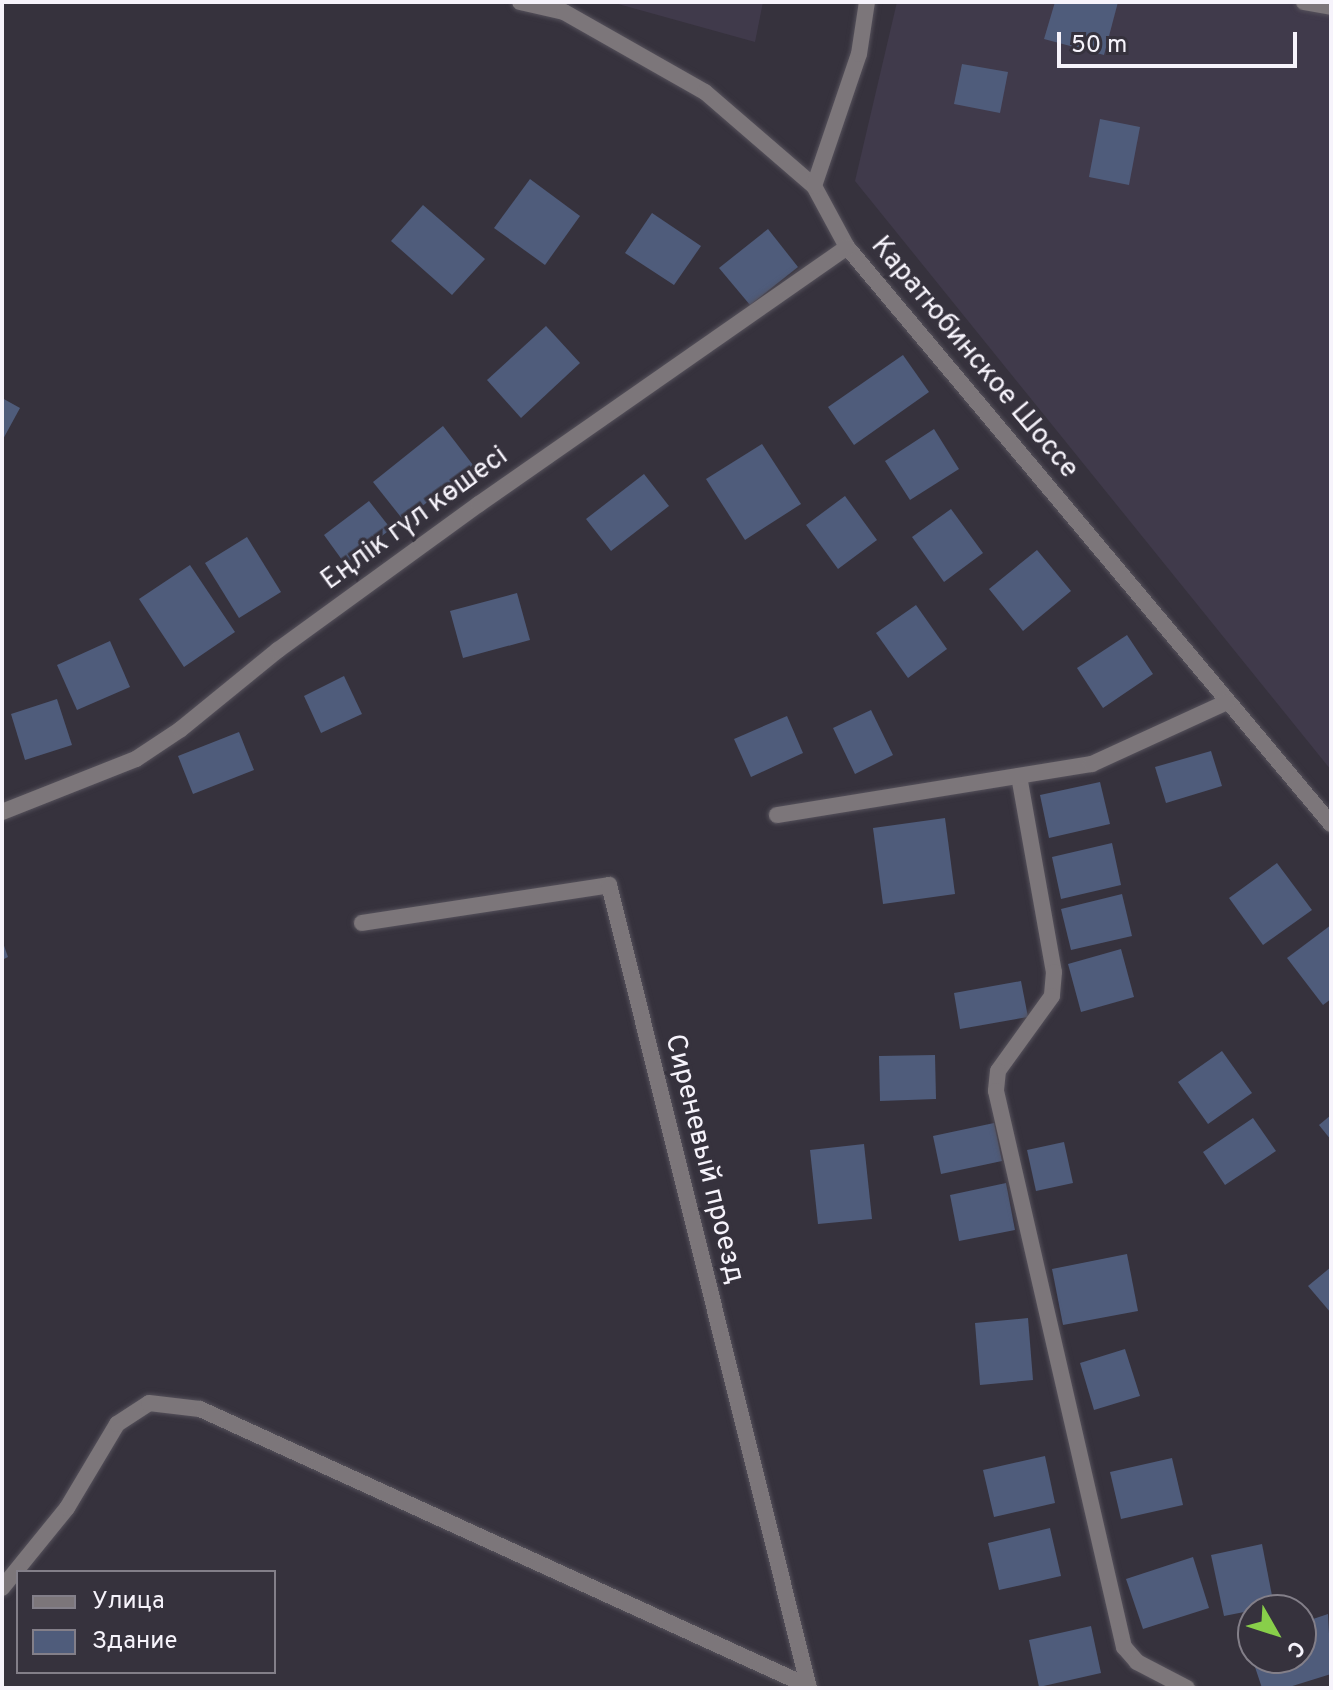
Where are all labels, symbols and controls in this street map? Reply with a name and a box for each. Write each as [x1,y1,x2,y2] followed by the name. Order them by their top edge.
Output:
[1061,16,1301,66] scale bar
[1071,31,1127,61] text: 50 m
[863,230,1085,486] street label: Каратюбинское Шоссе
[315,440,515,598] street label: Еңлік гүл көшесі
[657,1031,751,1287] street label: Сиреневый проезд
[16,1570,276,1674] legend
[92,1587,165,1617] text: Улица
[1237,1594,1317,1674] north arrow
[92,1627,178,1657] text: Здание
[1280,1634,1309,1662] text: С

